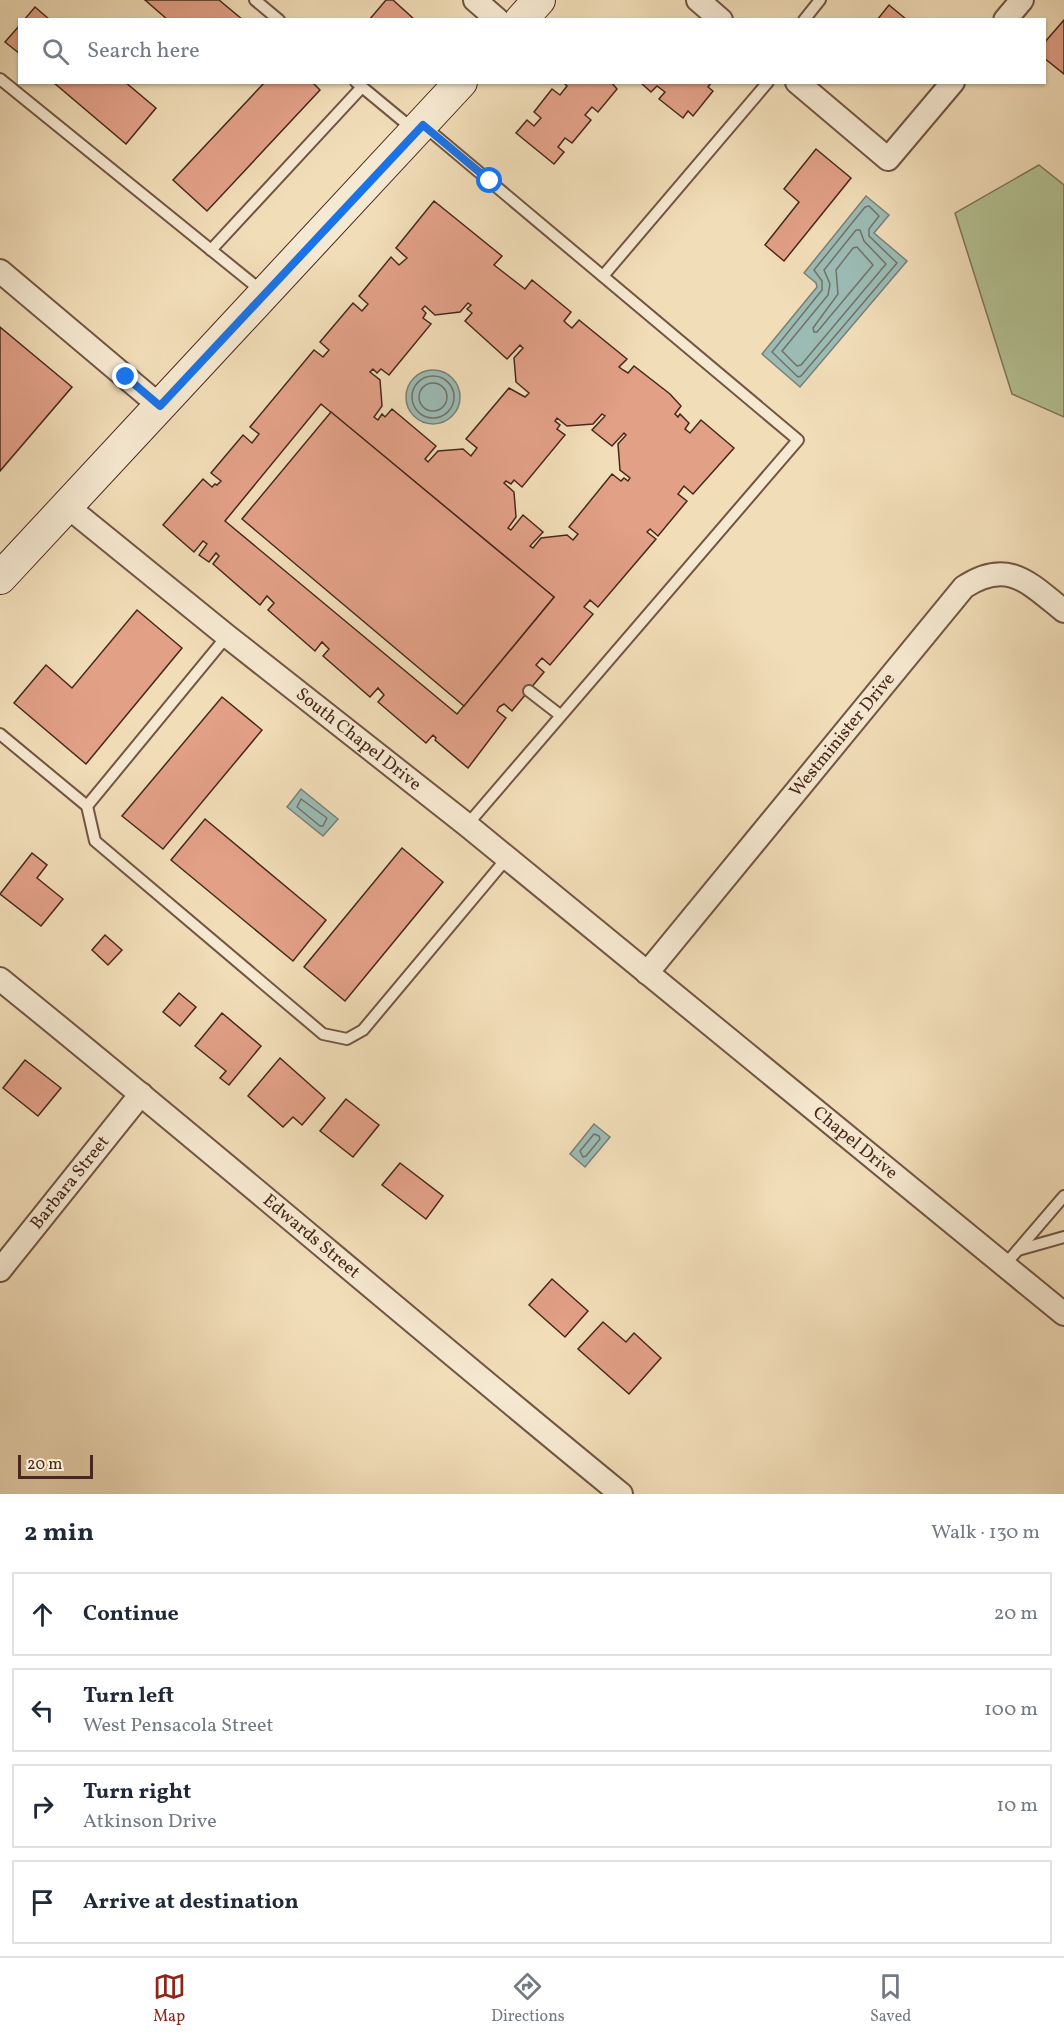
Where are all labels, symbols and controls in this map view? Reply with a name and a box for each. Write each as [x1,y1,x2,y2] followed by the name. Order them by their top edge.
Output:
[18,18,1046,84] search box
[39,35,72,68] icon: search
[87,36,200,67] text: Search here
[476,167,502,193] route start
[112,363,138,389] route end
[784,667,901,803] street label: Westminister Drive
[290,682,426,797] street label: South Chapel Drive
[807,1101,903,1185] street label: Chapel Drive
[25,1130,115,1235] street label: Barbara Street
[257,1188,365,1285] street label: Edwards Street
[18,1452,93,1480] scale bar
[27,1454,62,1476] text: 20 m
[24,1515,94,1551] text: 2 min
[931,1519,1040,1547] text: Walk · 130 m
[26,1598,59,1631] icon: ahead
[83,1599,179,1630] text: Continue
[994,1600,1038,1628] text: 20 m
[83,1681,174,1712] text: Turn left
[26,1694,59,1727] icon: left
[984,1696,1038,1724] text: 100 m
[83,1712,273,1740] text: West Pensacola Street
[83,1777,191,1808] text: Turn right
[26,1790,59,1823] icon: right
[997,1792,1038,1820] text: 10 m
[83,1808,217,1836] text: Atkinson Drive
[26,1886,59,1919] icon: arrive
[83,1887,299,1918] text: Arrive at destination
[153,1970,186,2028] tab: Map
[491,1970,565,2028] tab: Directions
[870,1970,911,2028] tab: Saved

